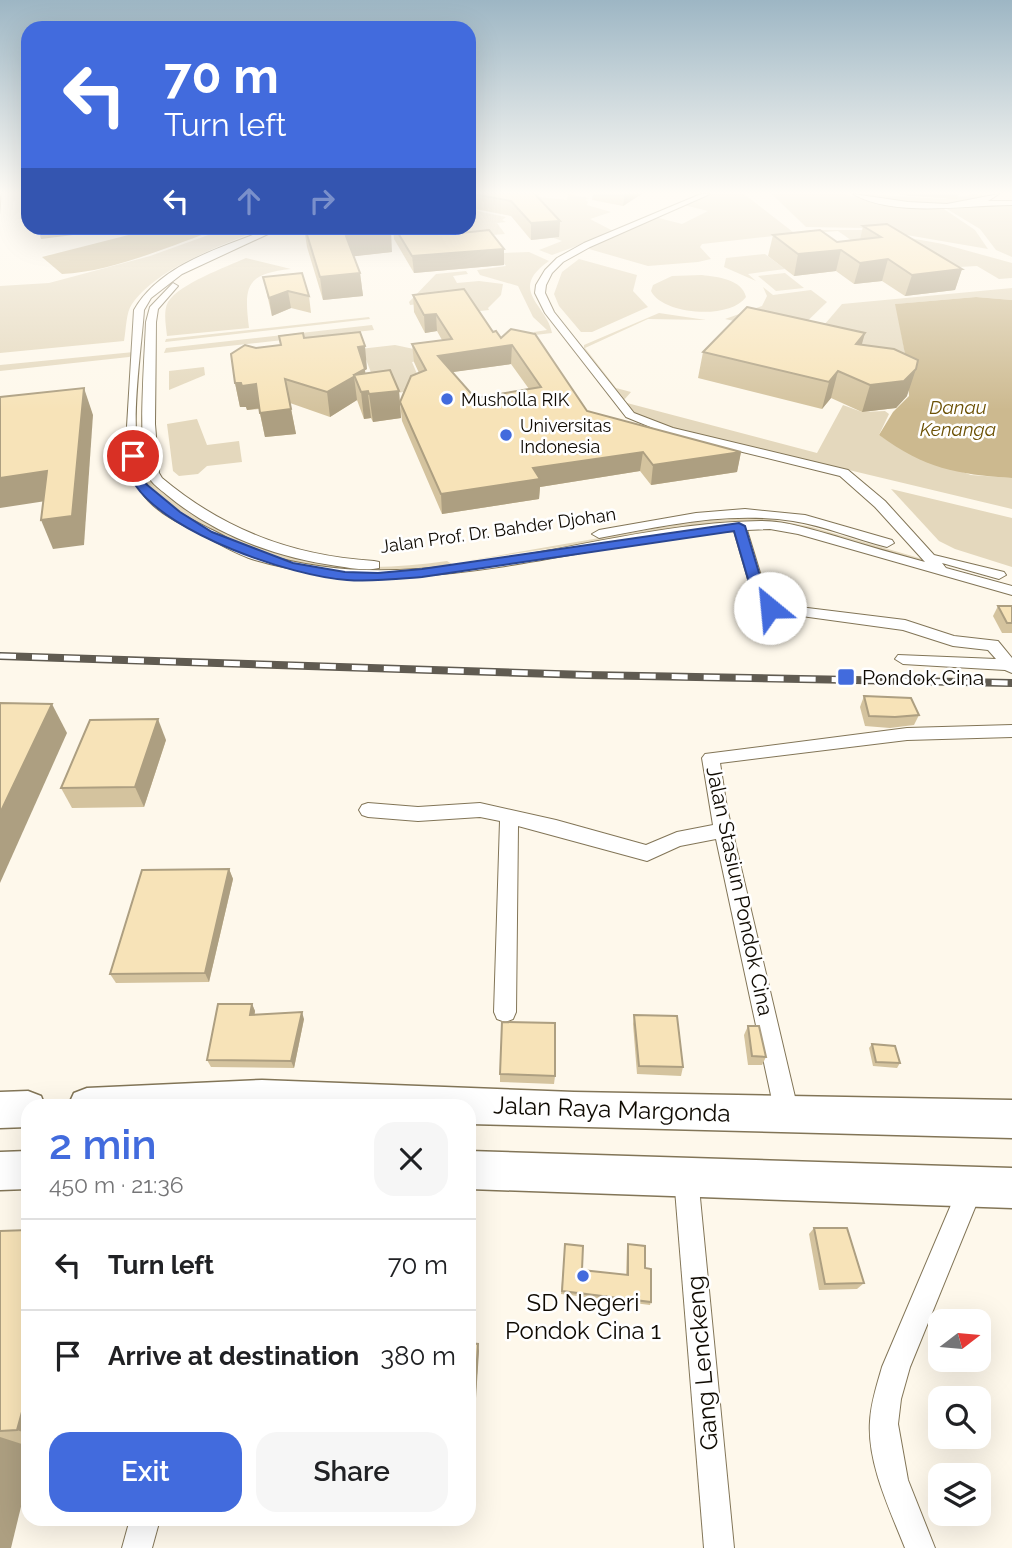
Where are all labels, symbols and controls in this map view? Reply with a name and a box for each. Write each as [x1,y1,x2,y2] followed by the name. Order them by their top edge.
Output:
[164,47,279,104] text: 70 m
[49,49,140,140] icon: left
[164,106,286,143] text: Turn left
[157,182,195,220] icon: left
[230,182,268,220] icon: ahead
[303,182,341,220] icon: right
[461,389,570,410] place label: Musholla RIK
[439,391,455,407] marker: Musholla RIK
[920,396,996,440] water label: Danau Kenanga
[520,415,612,457] place label: Universitas Indonesia
[103,426,163,486] pin
[498,427,514,443] marker: Universitas Indonesia
[114,437,152,475] icon: arrive
[379,503,617,557] street label: Jalan Prof. Dr. Bahder Djohan
[733,571,807,645] position arrow
[862,665,984,690] place label: Pondok Cina
[836,667,856,687] marker: Pondok Cina
[701,764,779,1018] street label: Jalan Stasiun Pondok Cina
[493,1090,731,1128] street label: Jalan Raya Margonda
[49,1120,157,1169] text: 2 min
[374,1122,448,1196] button: close
[49,1171,184,1198] text: 450 m · 21:36
[49,1246,87,1284] icon: left
[108,1250,214,1280] text: Turn left
[388,1250,448,1280] text: 70 m
[575,1268,591,1284] marker: SD Negeri Pondok Cina 1
[680,1274,724,1452] street label: Gang Lenckeng
[505,1288,661,1345] place label: SD Negeri Pondok Cina 1
[928,1309,990,1372] north arrow
[928,1309,991,1526] map controls
[49,1337,87,1375] icon: arrive
[108,1341,359,1371] text: Arrive at destination
[380,1341,456,1371] text: 380 m
[928,1386,991,1449] button: search
[49,1432,242,1512] button: Exit
[256,1432,448,1512] button: Share
[928,1463,991,1526] button: layers

